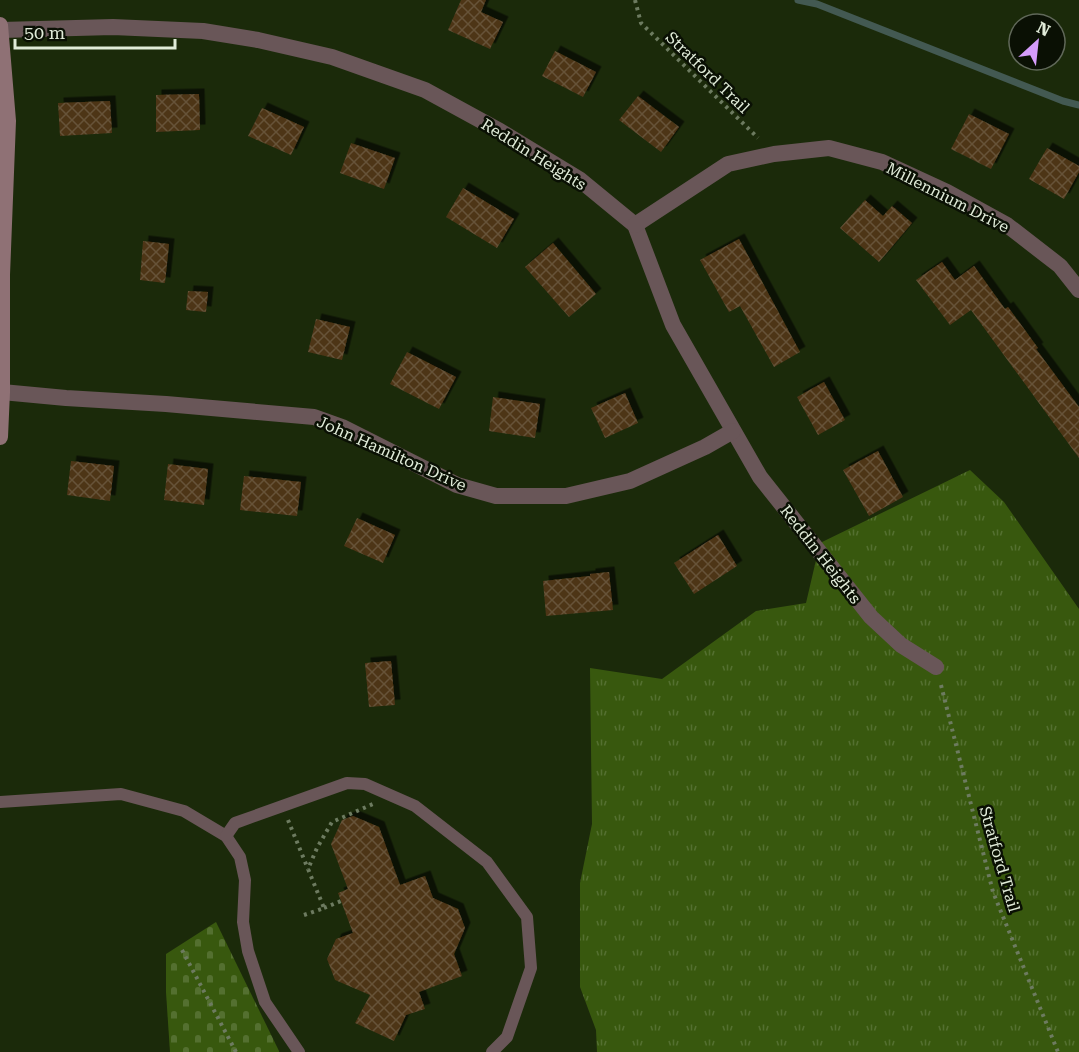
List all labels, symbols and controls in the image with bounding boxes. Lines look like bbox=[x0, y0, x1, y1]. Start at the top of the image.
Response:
scale bar bbox=[15, 12, 176, 50]
north arrow bbox=[1007, 12, 1067, 72]
text: N bbox=[1034, 18, 1053, 40]
text: 50 m bbox=[24, 22, 65, 43]
street label: Stratford Trail bbox=[662, 28, 754, 117]
street label: Reddin Heights bbox=[478, 115, 590, 194]
street label: Millennium Drive bbox=[883, 158, 1012, 237]
street label: John Hamilton Drive bbox=[314, 412, 470, 495]
street label: Reddin Heights bbox=[776, 501, 865, 608]
street label: Stratford Trail bbox=[975, 804, 1024, 914]

